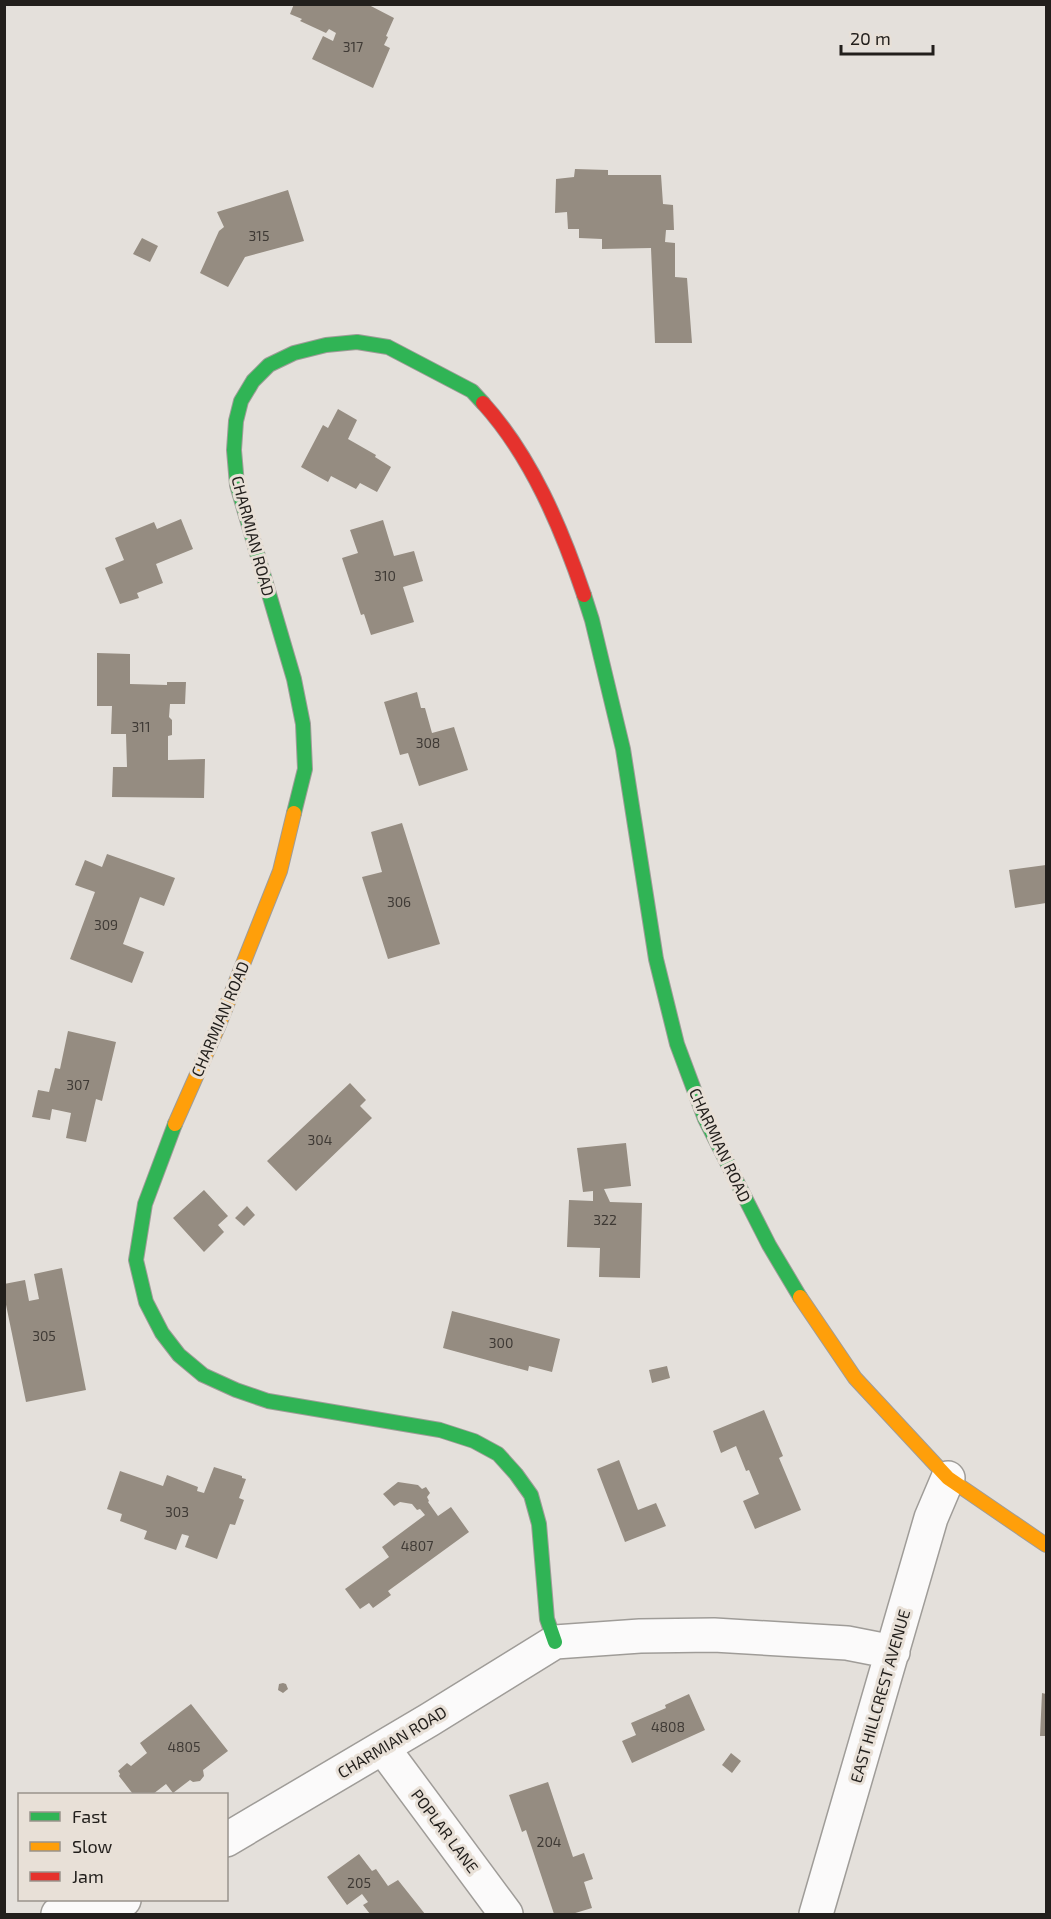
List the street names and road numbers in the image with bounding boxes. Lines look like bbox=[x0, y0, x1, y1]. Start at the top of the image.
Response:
street label: CHARMIAN ROAD bbox=[228, 474, 279, 598]
street label: CHARMIAN ROAD bbox=[187, 958, 252, 1079]
street label: CHARMIAN ROAD bbox=[686, 1085, 755, 1205]
street label: EAST HILLCREST AVENUE bbox=[846, 1607, 913, 1785]
street label: CHARMIAN ROAD bbox=[334, 1702, 450, 1782]
street label: POPLAR LANE bbox=[408, 1785, 483, 1876]

